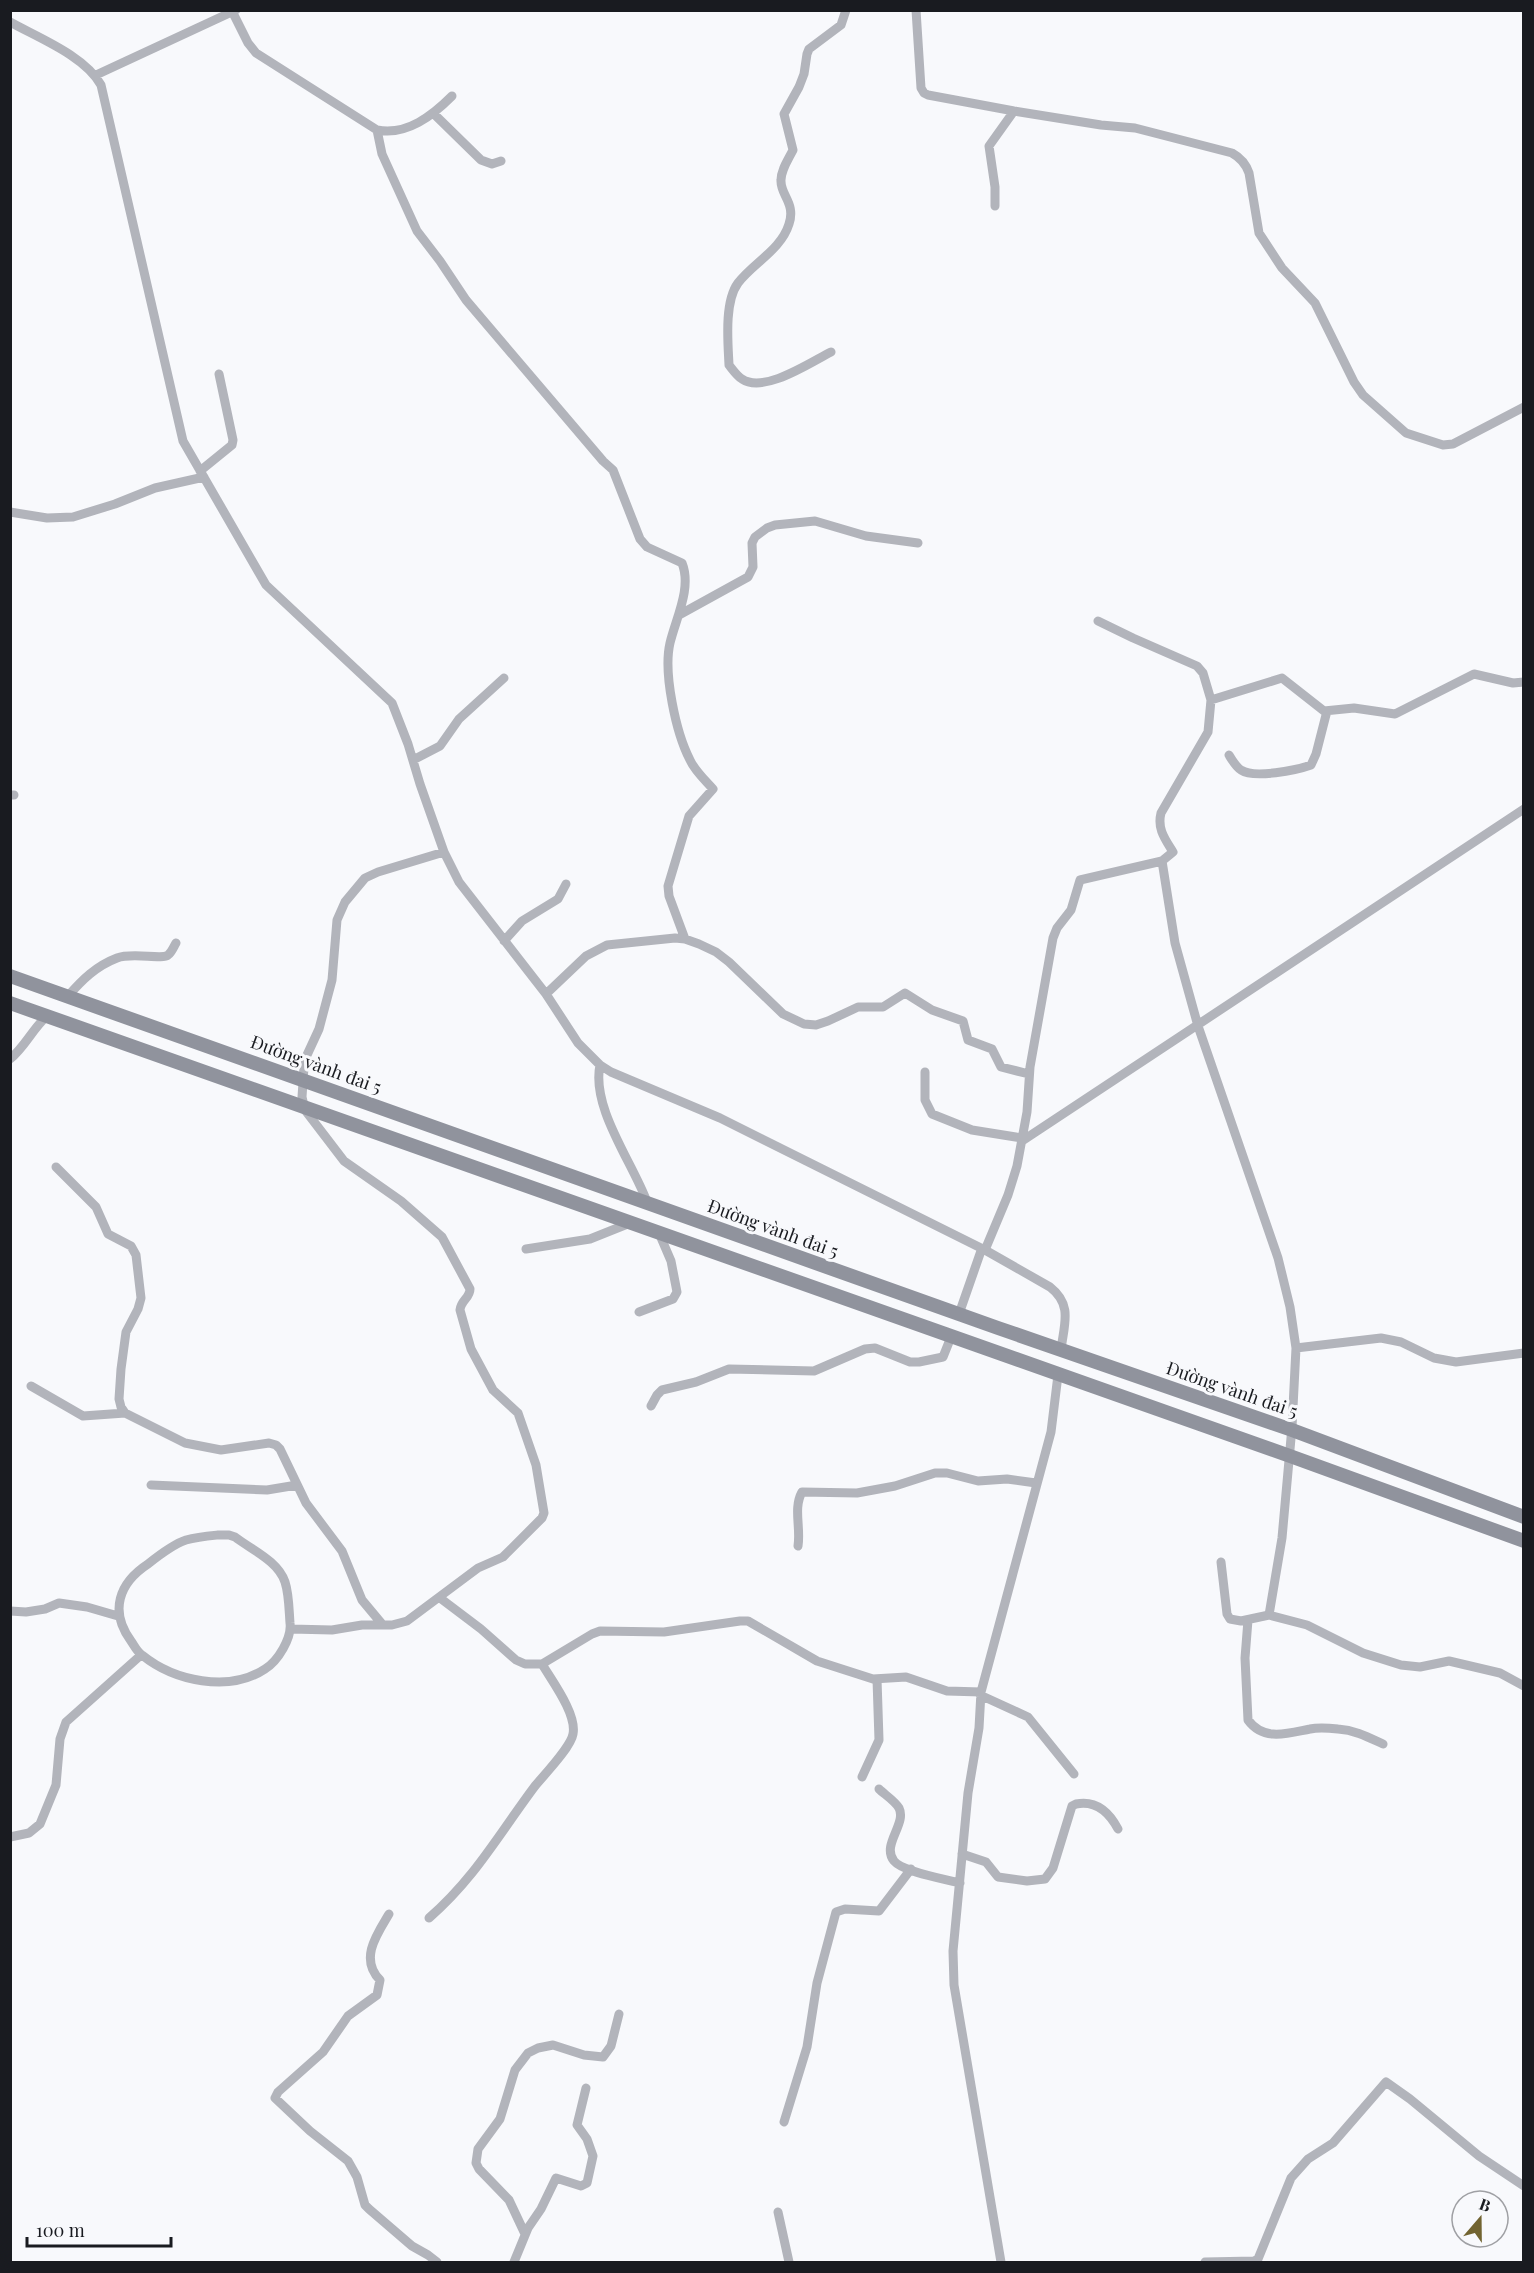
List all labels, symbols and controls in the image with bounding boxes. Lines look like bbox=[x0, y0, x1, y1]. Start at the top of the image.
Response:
street label: Đường vành đai 5 bbox=[248, 1029, 385, 1099]
street label: Đường vành đai 5 bbox=[705, 1193, 842, 1263]
street label: Đường vành đai 5 bbox=[1163, 1355, 1301, 1423]
north arrow bbox=[1450, 2189, 1510, 2249]
text: B bbox=[1477, 2193, 1494, 2216]
scale bar bbox=[27, 2210, 171, 2248]
text: 100 m bbox=[36, 2218, 85, 2242]

